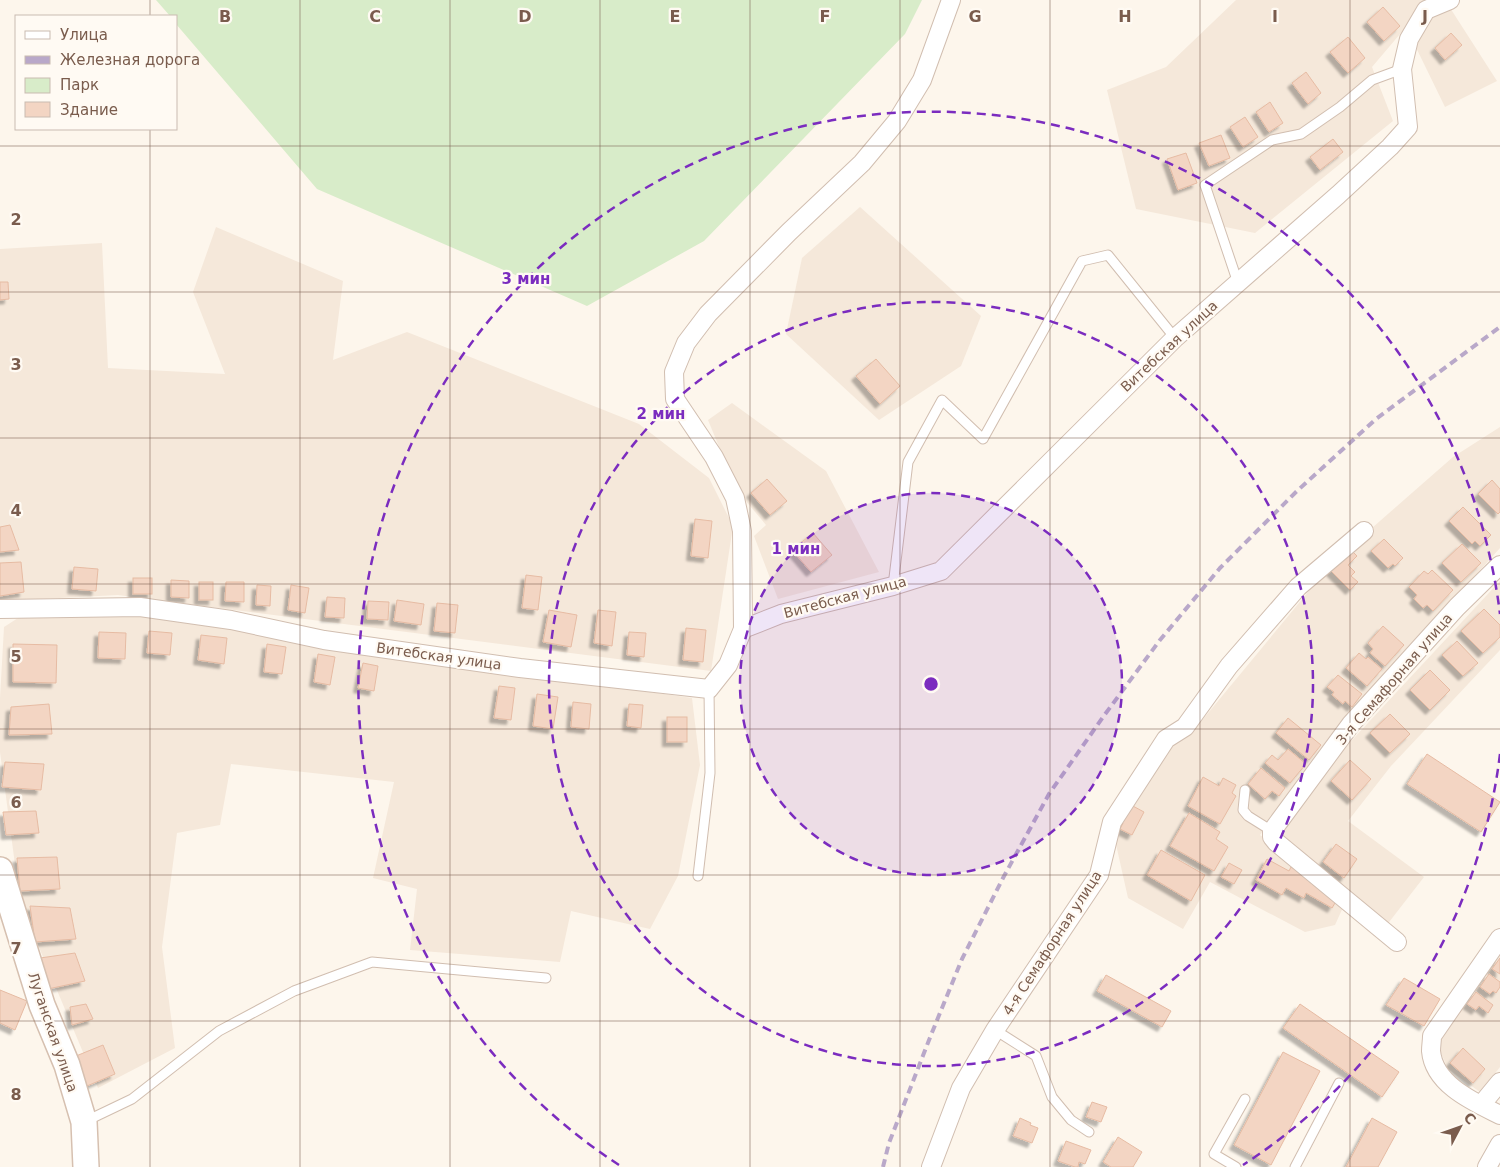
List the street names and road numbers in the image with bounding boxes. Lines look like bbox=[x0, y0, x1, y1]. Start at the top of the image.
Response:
street label: Витебская улица bbox=[1117, 297, 1221, 395]
street label: Витебская улица bbox=[782, 573, 908, 621]
street label: 3-я Семафорная улица bbox=[1333, 610, 1455, 748]
street label: Витебская улица bbox=[375, 639, 503, 673]
street label: 4-я Семафорная улица bbox=[999, 868, 1105, 1018]
street label: Луганская улица bbox=[25, 970, 81, 1094]

